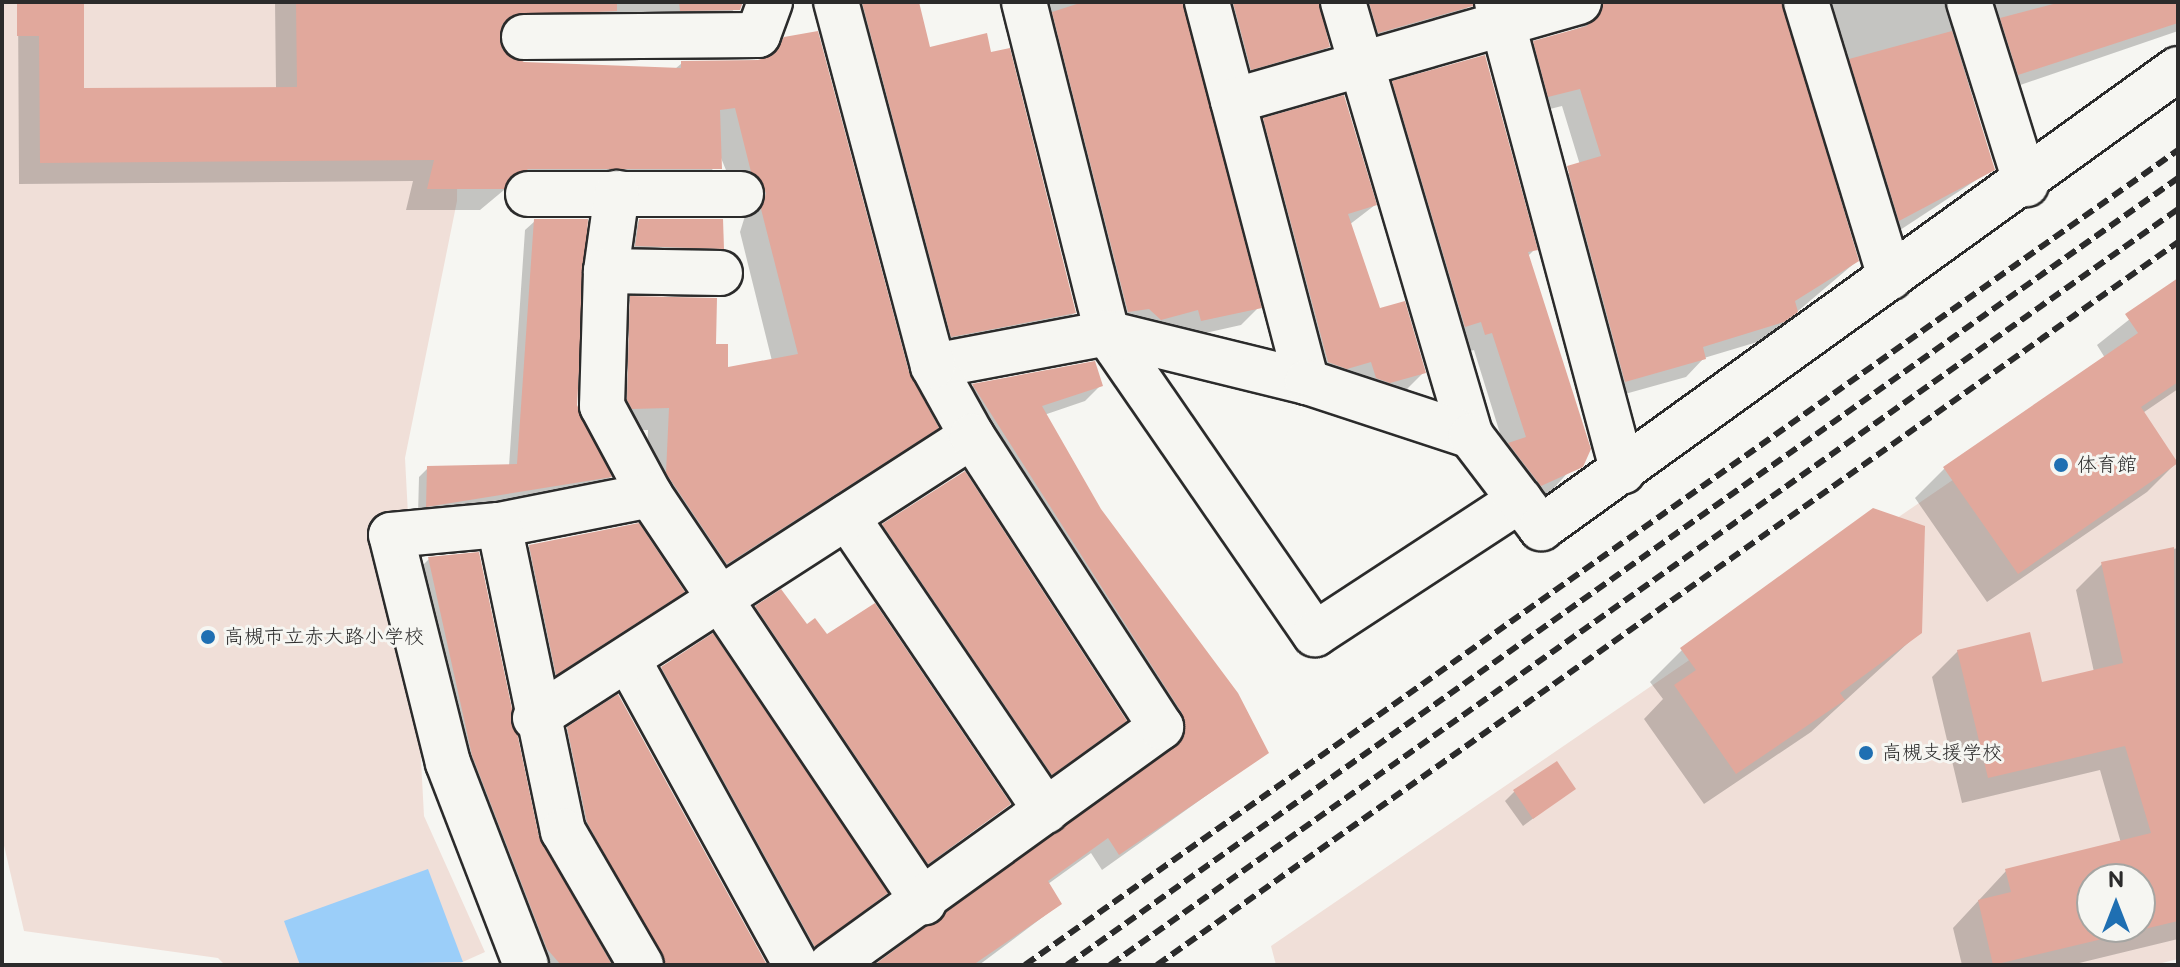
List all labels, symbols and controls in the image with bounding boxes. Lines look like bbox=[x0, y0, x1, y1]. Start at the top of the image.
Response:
place label: 体育館 bbox=[2077, 453, 2137, 477]
marker: 体育館 bbox=[2052, 456, 2070, 474]
place label: 高槻市立赤大路小学校 bbox=[224, 625, 424, 649]
marker: 高槻市立赤大路小学校 bbox=[199, 628, 217, 646]
place label: 高槻支援学校 bbox=[1882, 741, 2002, 765]
marker: 高槻支援学校 bbox=[1857, 744, 1875, 762]
north arrow bbox=[2076, 863, 2156, 943]
text: N bbox=[2108, 867, 2124, 894]

